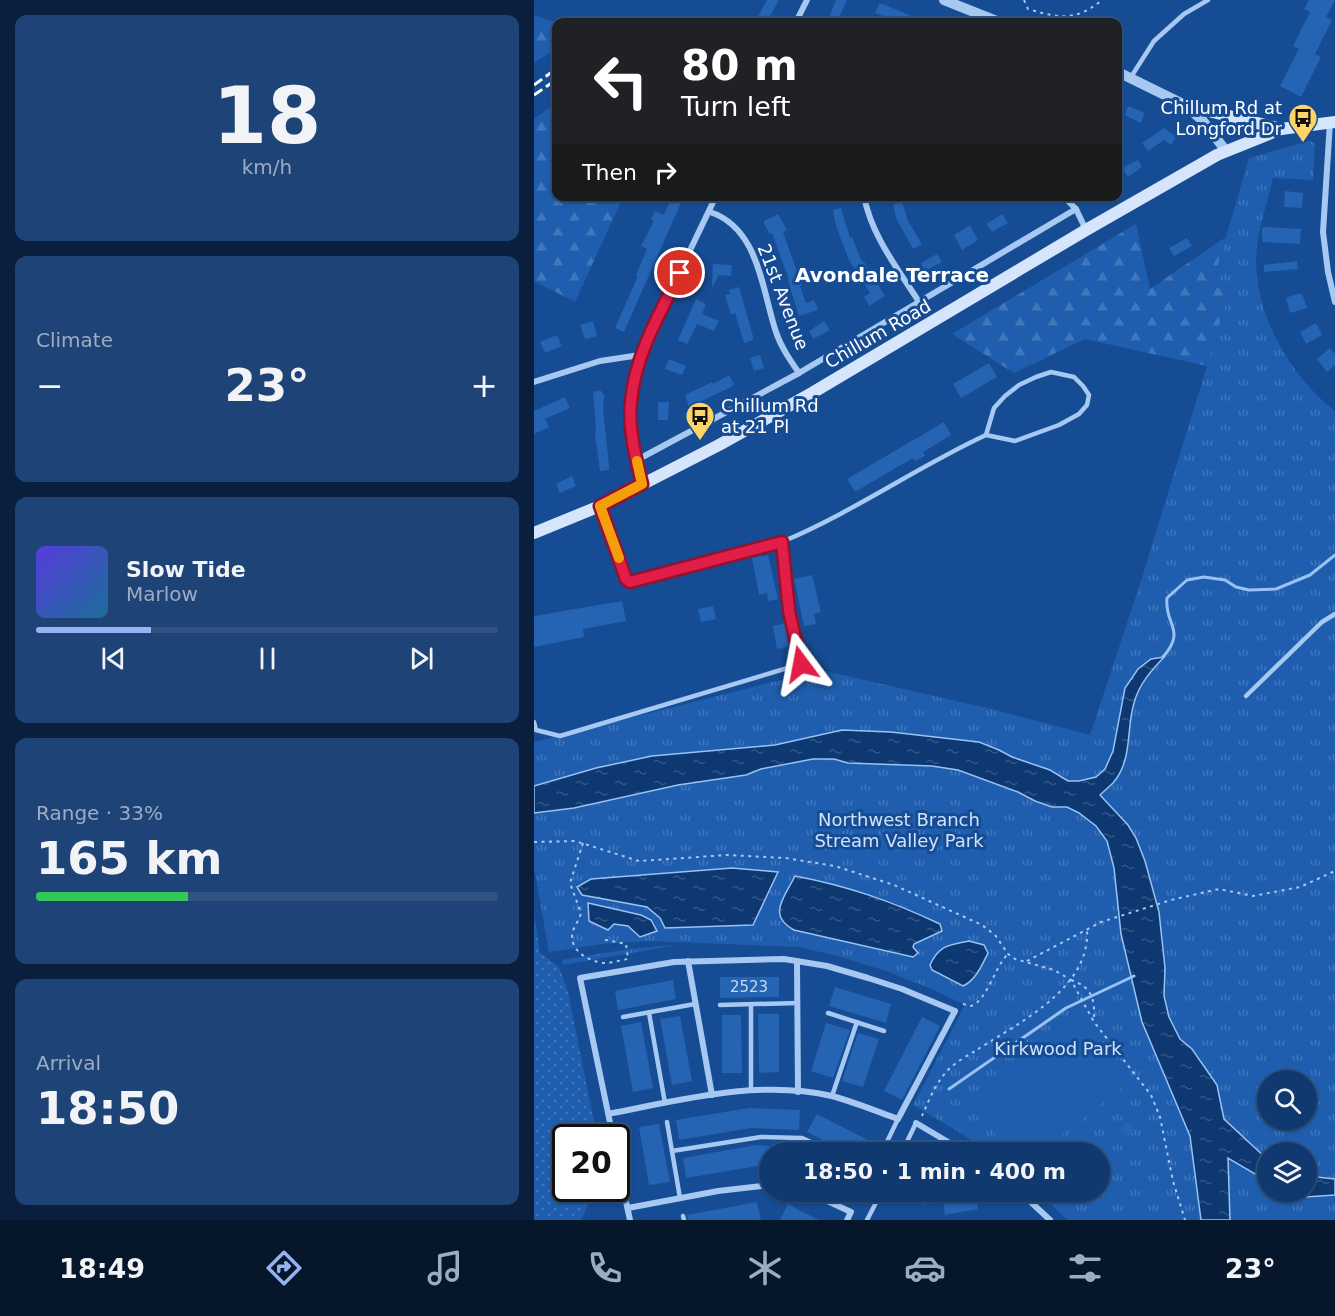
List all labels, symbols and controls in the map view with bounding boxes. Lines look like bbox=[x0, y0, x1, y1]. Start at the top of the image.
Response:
text: 80 m bbox=[681, 41, 798, 90]
icon: left bbox=[582, 42, 660, 120]
text: 18 bbox=[213, 71, 321, 161]
text: Turn left bbox=[681, 91, 791, 122]
place label: Chillum Rd at Longford Dr bbox=[1161, 97, 1283, 139]
bus stop icon: Chillum Rd at Longford Dr bbox=[1287, 102, 1319, 144]
text: km/h bbox=[242, 155, 292, 179]
icon: right bbox=[649, 156, 682, 189]
text: Then bbox=[582, 160, 637, 185]
street label: 21st Avenue bbox=[754, 241, 813, 353]
pin bbox=[654, 247, 705, 298]
icon: arrive bbox=[663, 256, 696, 289]
district label: Avondale Terrace bbox=[795, 263, 989, 287]
street label: Chillum Road bbox=[821, 295, 934, 372]
text: Climate bbox=[36, 328, 113, 352]
text: 23° bbox=[224, 359, 310, 412]
text: − bbox=[36, 366, 64, 405]
text: + bbox=[470, 366, 498, 405]
place label: Chillum Rd at 21 Pl bbox=[721, 395, 819, 437]
bus stop icon: Chillum Rd at 21 Pl bbox=[684, 400, 716, 442]
text: Slow Tide bbox=[126, 557, 246, 582]
text: Marlow bbox=[126, 582, 198, 606]
position arrow bbox=[769, 632, 833, 696]
icon: previous bbox=[97, 642, 130, 675]
icon: pause bbox=[251, 642, 284, 675]
icon: next bbox=[405, 642, 438, 675]
text: Range · 33% bbox=[36, 801, 163, 825]
park label: Northwest Branch Stream Valley Park bbox=[814, 809, 984, 851]
text: 165 km bbox=[36, 832, 222, 885]
house number: 2523 bbox=[730, 978, 768, 996]
park label: Kirkwood Park bbox=[994, 1038, 1122, 1059]
text: Arrival bbox=[36, 1051, 101, 1075]
map controls bbox=[1257, 1070, 1317, 1202]
button: search bbox=[1257, 1070, 1317, 1130]
text: 18:50 bbox=[36, 1082, 179, 1135]
speed limit sign: 20 bbox=[552, 1124, 630, 1202]
button: layers bbox=[1257, 1142, 1317, 1202]
text: 18:50 · 1 min · 400 m bbox=[803, 1159, 1066, 1184]
icon: directions bbox=[263, 1247, 305, 1289]
icon: music bbox=[424, 1247, 466, 1289]
icon: phone bbox=[584, 1247, 626, 1289]
icon: climate bbox=[744, 1247, 786, 1289]
icon: car bbox=[904, 1247, 946, 1289]
icon: filters bbox=[1064, 1247, 1106, 1289]
text: 18:49 bbox=[59, 1253, 145, 1284]
text: 23° bbox=[1225, 1253, 1276, 1284]

